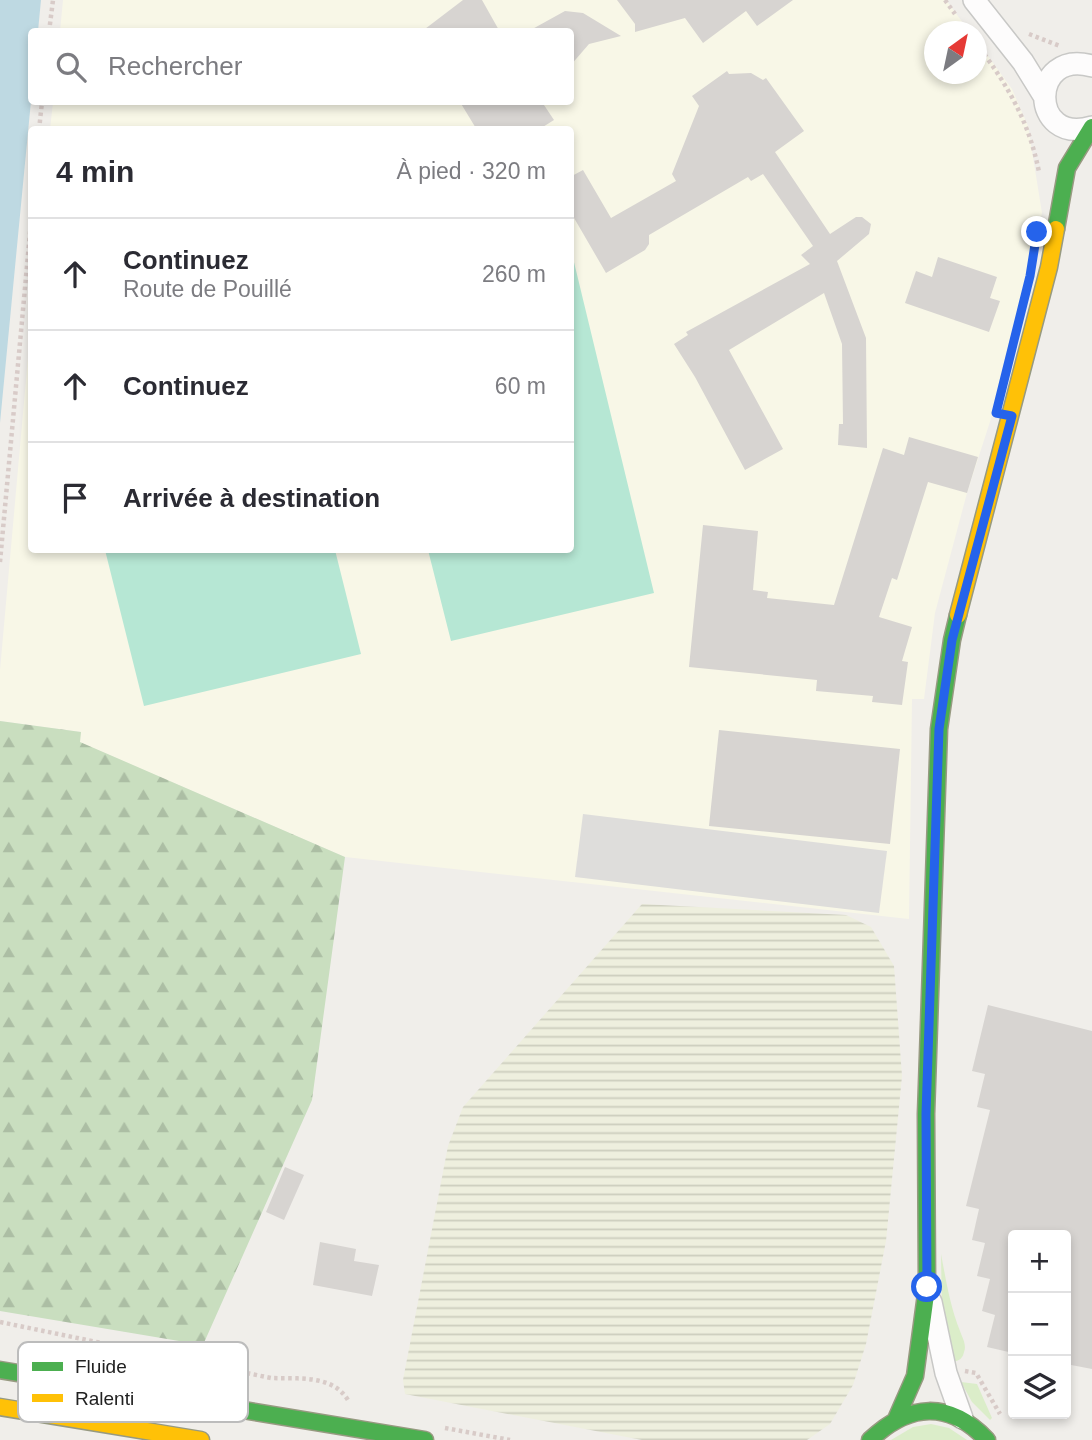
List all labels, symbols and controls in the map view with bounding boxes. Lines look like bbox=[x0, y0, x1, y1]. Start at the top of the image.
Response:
north arrow bbox=[924, 21, 987, 84]
search box bbox=[28, 28, 574, 105]
icon: search bbox=[52, 48, 90, 86]
text: Rechercher bbox=[108, 51, 242, 81]
text: 4 min bbox=[56, 155, 134, 188]
text: À pied · 320 m bbox=[396, 158, 546, 184]
route end bbox=[1021, 216, 1052, 247]
text: Continuez bbox=[123, 245, 249, 275]
icon: ahead bbox=[56, 255, 94, 293]
text: 260 m bbox=[482, 261, 546, 287]
text: Route de Pouillé bbox=[123, 276, 292, 302]
icon: ahead bbox=[56, 367, 94, 405]
text: Continuez bbox=[123, 371, 249, 401]
text: 60 m bbox=[495, 373, 546, 399]
icon: arrive bbox=[56, 479, 94, 517]
text: Arrivée à destination bbox=[123, 483, 380, 513]
map controls bbox=[1008, 1230, 1071, 1419]
button: + bbox=[1008, 1230, 1071, 1293]
route start bbox=[911, 1271, 942, 1302]
button: − bbox=[1008, 1293, 1071, 1356]
legend bbox=[18, 1342, 248, 1422]
text: Fluide bbox=[75, 1356, 127, 1377]
button: layers bbox=[1008, 1356, 1071, 1419]
text: Ralenti bbox=[75, 1388, 134, 1409]

